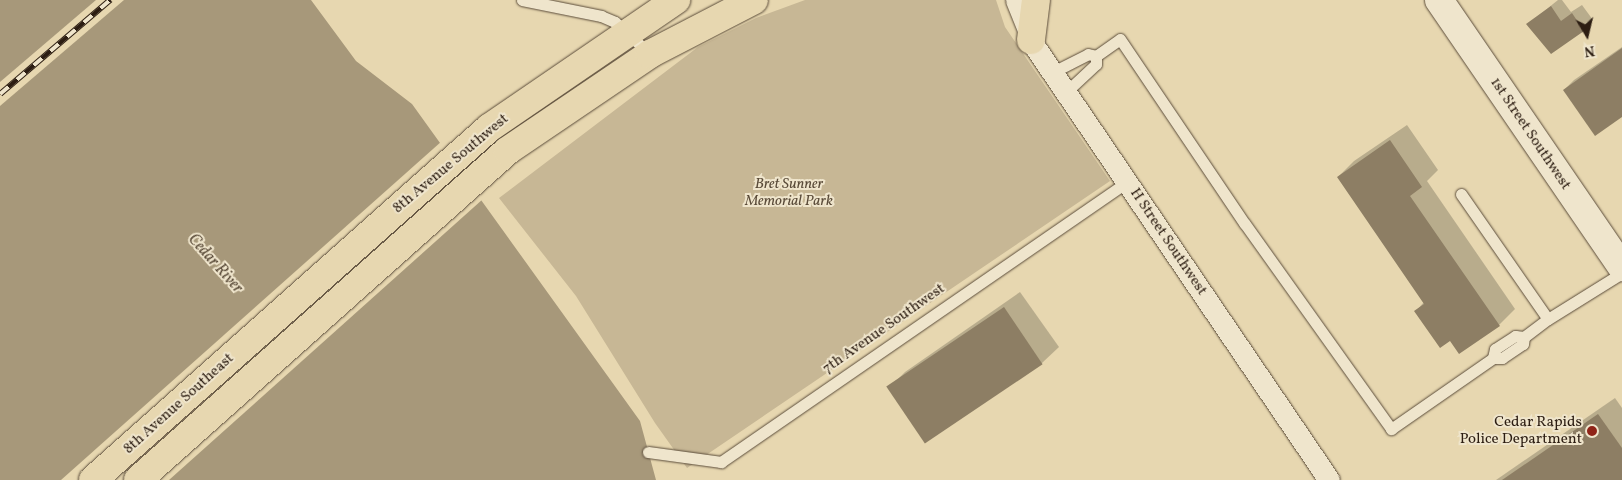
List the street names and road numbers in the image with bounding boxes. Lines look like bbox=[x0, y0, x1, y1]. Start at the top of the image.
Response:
street label: 1st Street Southwest bbox=[1486, 74, 1574, 194]
street label: 8th Avenue Southwest bbox=[389, 110, 513, 218]
street label: H Street Southwest bbox=[1126, 185, 1210, 299]
street label: 7th Avenue Southwest bbox=[819, 280, 949, 378]
street label: 8th Avenue Southeast bbox=[120, 350, 238, 458]

